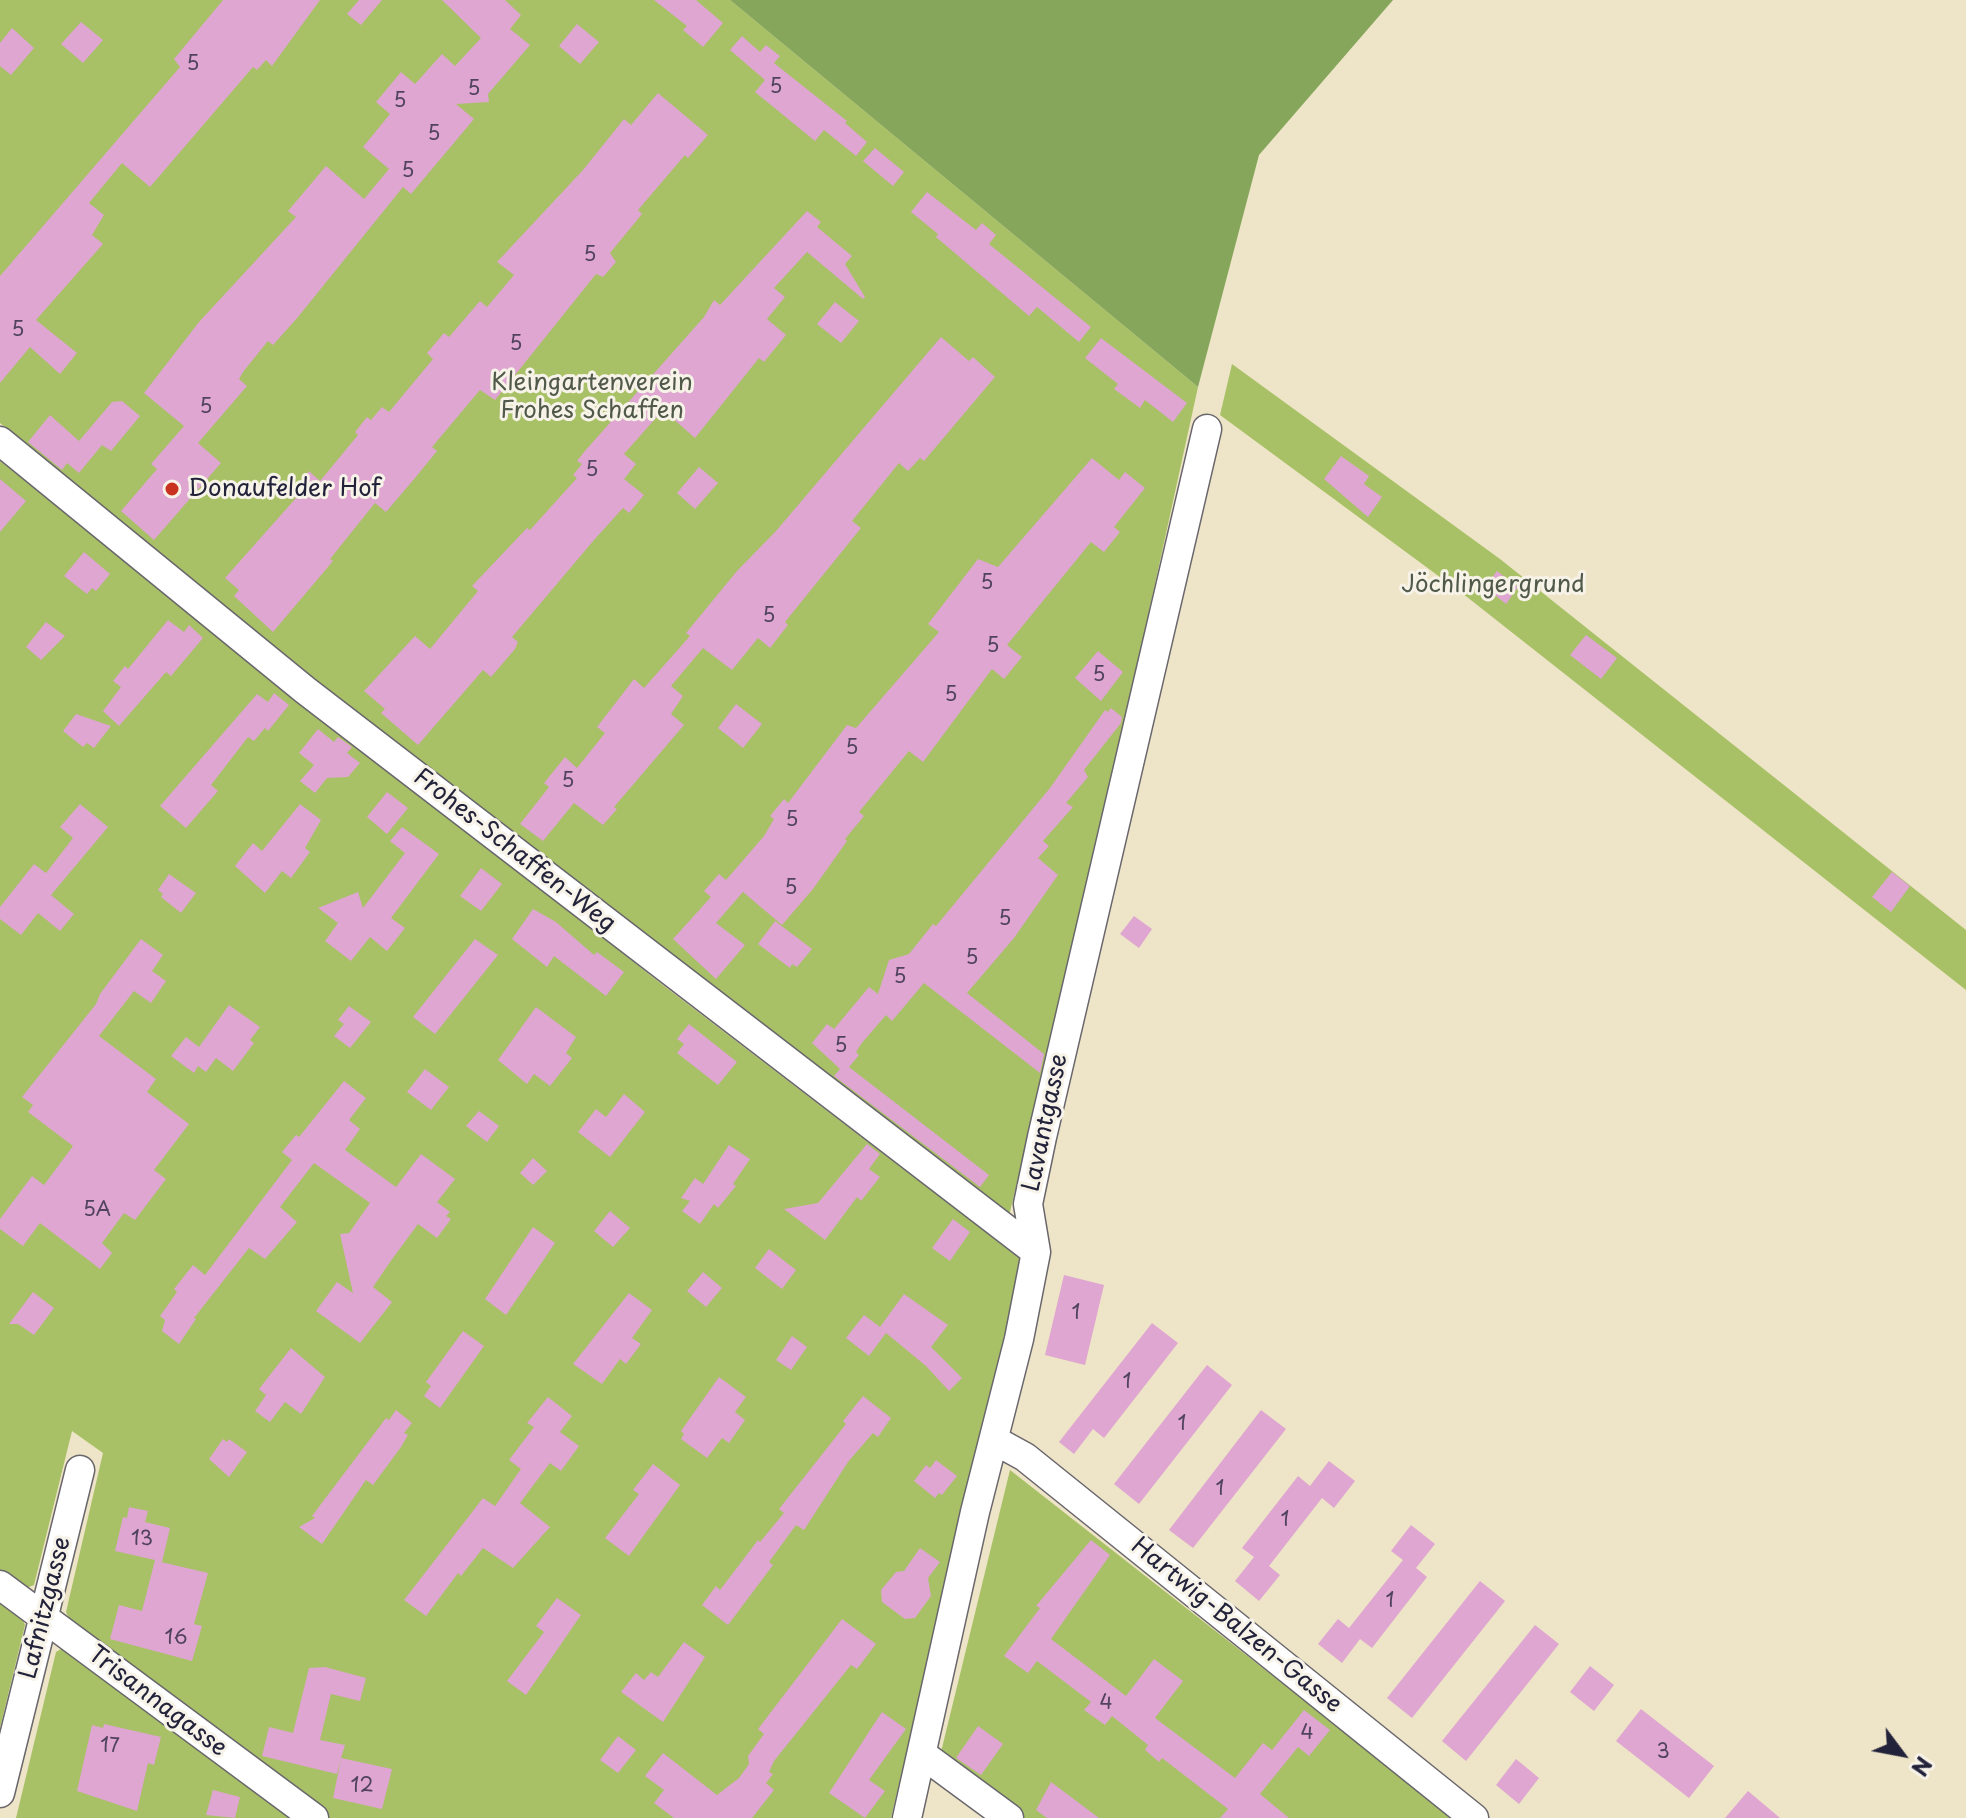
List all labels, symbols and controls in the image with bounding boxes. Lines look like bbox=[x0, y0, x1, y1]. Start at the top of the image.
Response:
house number: 5 bbox=[187, 52, 199, 76]
house number: 5 bbox=[770, 75, 782, 99]
house number: 5 bbox=[468, 77, 480, 101]
house number: 5 bbox=[394, 89, 406, 113]
house number: 5 bbox=[428, 122, 440, 146]
house number: 5 bbox=[402, 159, 414, 183]
house number: 5 bbox=[584, 243, 596, 267]
house number: 5 bbox=[12, 318, 24, 342]
house number: 5 bbox=[510, 332, 522, 356]
park label: Kleingartenverein Frohes Schaffen bbox=[491, 369, 693, 425]
house number: 5 bbox=[200, 395, 212, 419]
house number: 5 bbox=[586, 458, 598, 482]
place label: Donaufelder Hof bbox=[188, 475, 381, 503]
marker: Donaufelder Hof bbox=[163, 480, 181, 498]
house number: 5 bbox=[981, 571, 993, 595]
park label: Jöchlingergrund bbox=[1401, 571, 1585, 599]
house number: 5 bbox=[763, 604, 775, 628]
house number: 5 bbox=[987, 634, 999, 658]
house number: 5 bbox=[1093, 663, 1105, 687]
house number: 5 bbox=[945, 683, 957, 707]
house number: 5 bbox=[846, 736, 858, 760]
street label: Frohes-Schaffen-Weg bbox=[407, 763, 621, 939]
house number: 5 bbox=[562, 769, 574, 793]
house number: 5 bbox=[786, 808, 798, 832]
house number: 5 bbox=[785, 876, 797, 900]
house number: 5 bbox=[999, 907, 1011, 931]
house number: 5 bbox=[966, 946, 978, 970]
house number: 5 bbox=[894, 965, 906, 989]
house number: 5 bbox=[835, 1034, 847, 1058]
street label: Lavantgasse bbox=[1017, 1052, 1075, 1194]
house number: 5A bbox=[83, 1198, 111, 1222]
house number: 1 bbox=[1072, 1301, 1080, 1325]
house number: 1 bbox=[1123, 1370, 1131, 1394]
house number: 1 bbox=[1178, 1412, 1186, 1436]
house number: 1 bbox=[1216, 1477, 1224, 1501]
house number: 1 bbox=[1281, 1508, 1289, 1532]
house number: 13 bbox=[131, 1527, 153, 1551]
street label: Hartwig-Balzen-Gasse bbox=[1125, 1532, 1347, 1720]
street label: Lafnitzgasse bbox=[14, 1534, 78, 1682]
house number: 1 bbox=[1386, 1589, 1394, 1613]
house number: 16 bbox=[165, 1626, 187, 1650]
street label: Trisannagasse bbox=[82, 1641, 232, 1763]
house number: 4 bbox=[1099, 1691, 1113, 1715]
north arrow bbox=[1862, 1714, 1942, 1794]
house number: 4 bbox=[1300, 1721, 1314, 1745]
house number: 17 bbox=[100, 1734, 120, 1758]
house number: 3 bbox=[1656, 1740, 1670, 1764]
text: N bbox=[1904, 1751, 1941, 1783]
house number: 12 bbox=[350, 1774, 374, 1798]

